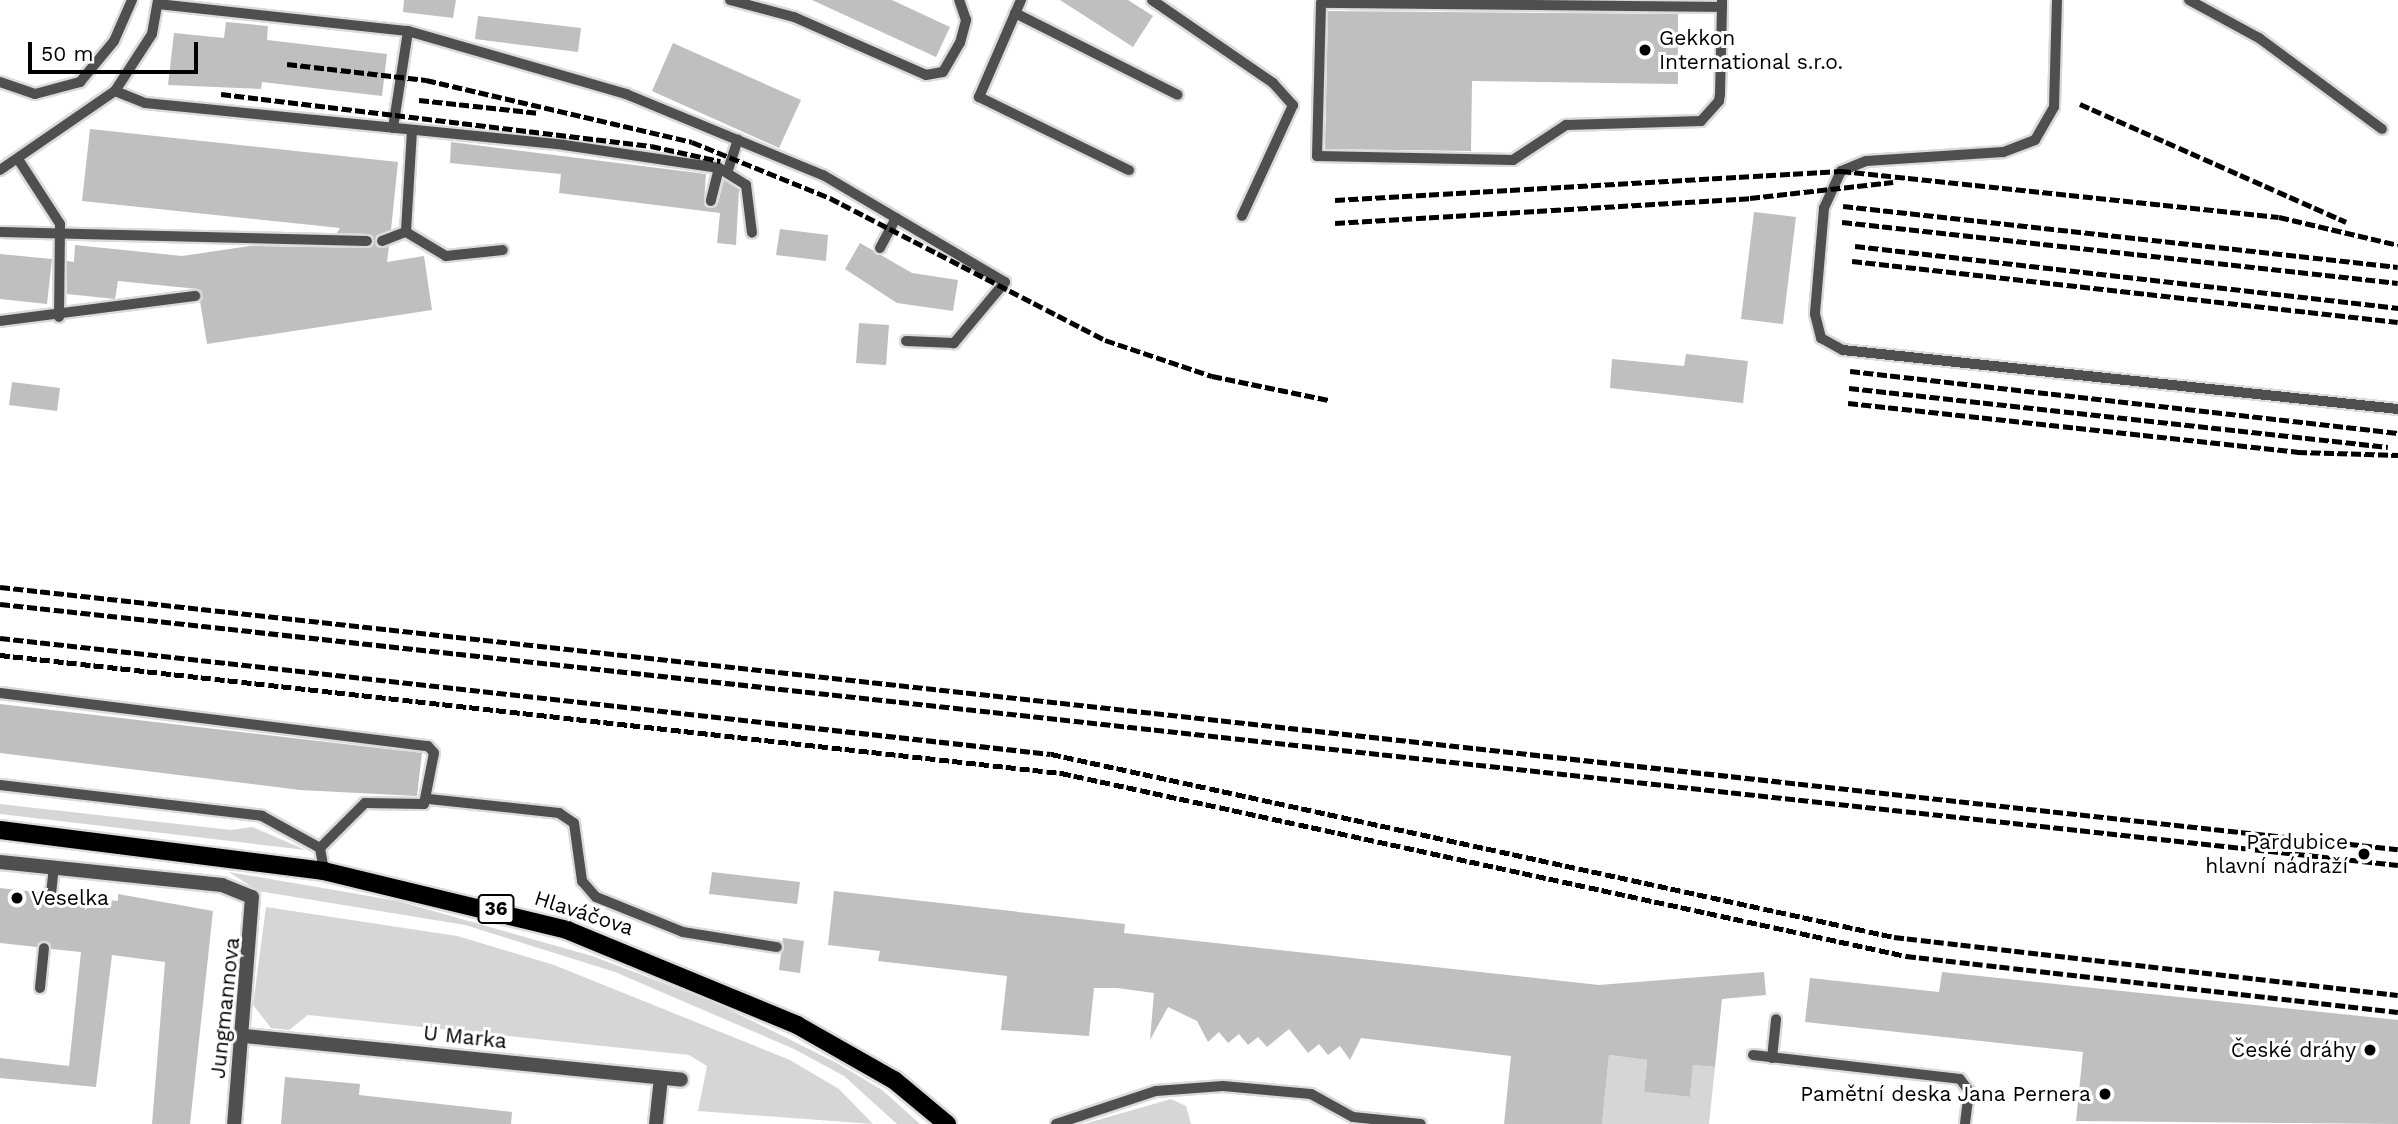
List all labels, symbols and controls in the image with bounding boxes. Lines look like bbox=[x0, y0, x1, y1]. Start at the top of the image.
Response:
place label: Gekkon International s.r.o. bbox=[1659, 25, 1844, 75]
scale bar bbox=[32, 28, 201, 72]
text: 50 m bbox=[41, 41, 93, 66]
marker: Gekkon International s.r.o. bbox=[1637, 42, 1653, 58]
place label: Pardubice hlavní nádraží bbox=[2205, 829, 2348, 879]
marker: Pardubice hlavní nádraží bbox=[2354, 844, 2374, 864]
place label: Veselka bbox=[31, 885, 109, 911]
street label: Hlaváčova bbox=[531, 885, 637, 941]
marker: Veselka bbox=[9, 890, 25, 906]
road number: 36 bbox=[477, 894, 515, 925]
street label: Jungmannova bbox=[205, 936, 245, 1080]
street label: U Marka bbox=[422, 1020, 508, 1054]
place label: České dráhy bbox=[2231, 1037, 2356, 1063]
marker: České dráhy bbox=[2362, 1042, 2378, 1058]
place label: Pamětní deska Jana Pernera bbox=[1799, 1081, 2091, 1107]
marker: Pamětní deska Jana Pernera bbox=[2097, 1086, 2113, 1102]

